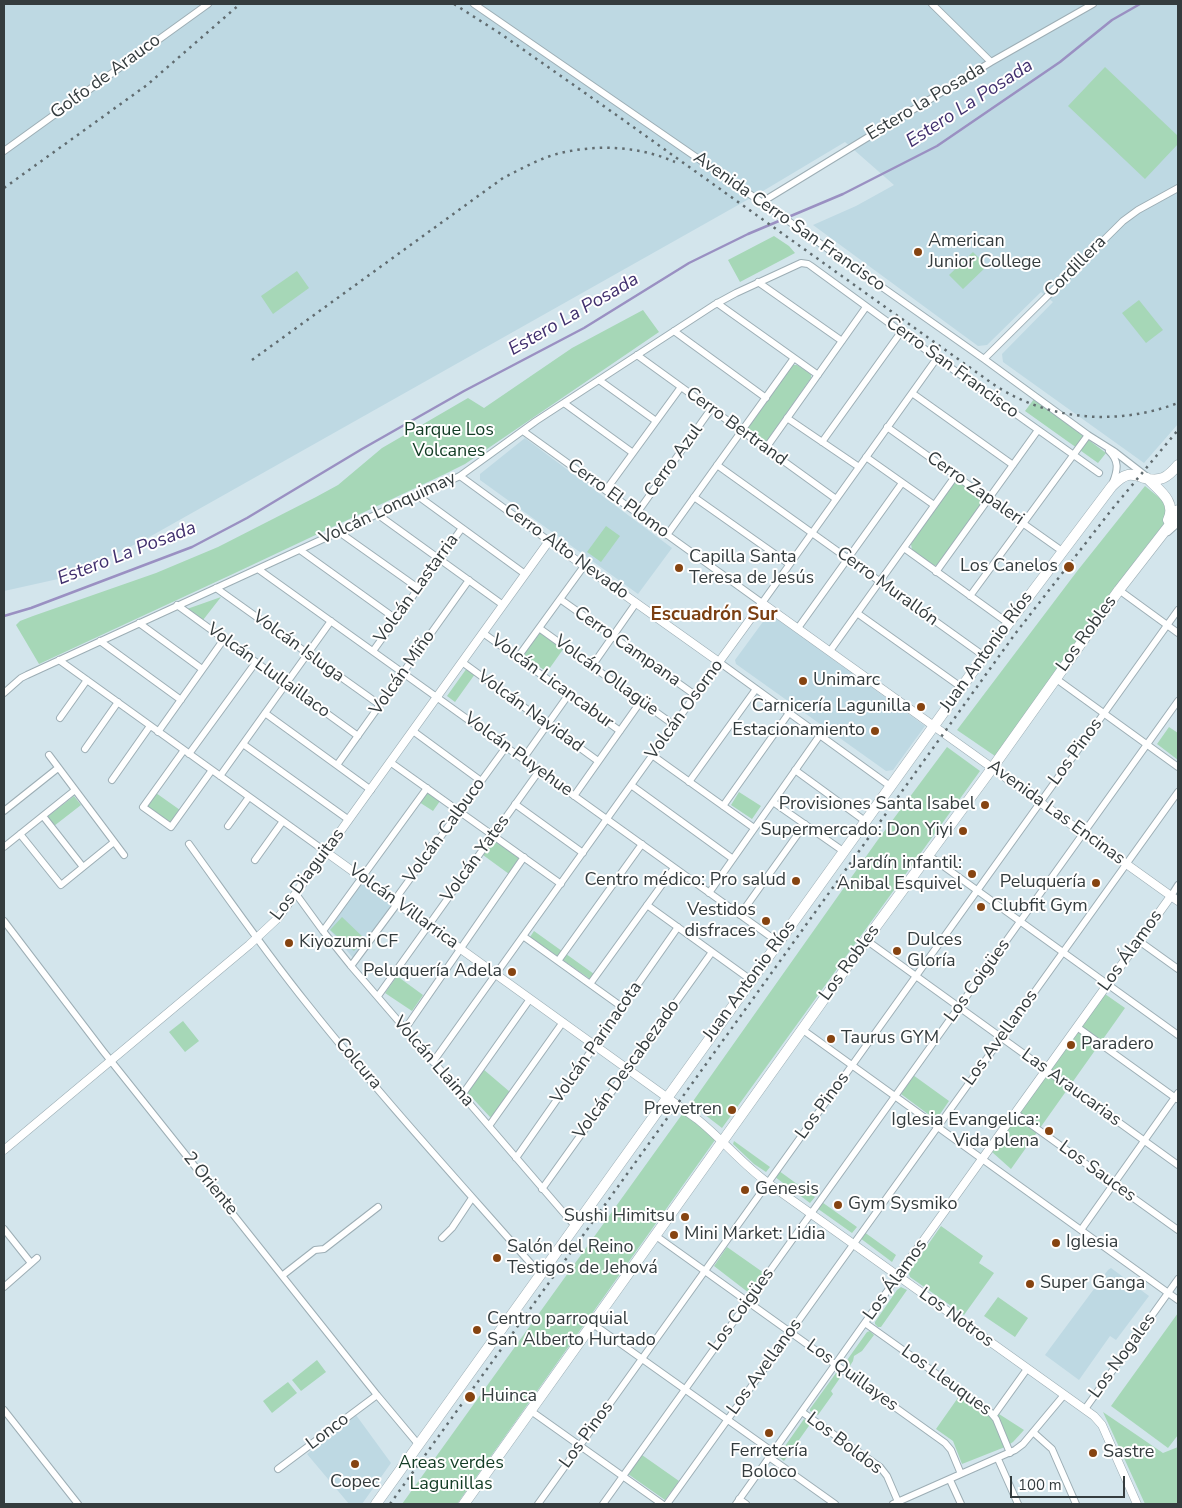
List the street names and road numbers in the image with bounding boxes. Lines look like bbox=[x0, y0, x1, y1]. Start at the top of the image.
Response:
street label: Golfo de Arauco bbox=[47, 30, 165, 124]
street label: Estero la Posada bbox=[863, 58, 989, 146]
street label: Avenida Cerro San Francisco bbox=[689, 147, 889, 297]
street label: Cordillera bbox=[1041, 232, 1111, 302]
street label: Cerro San Francisco bbox=[881, 313, 1023, 423]
street label: Cerro Bertrand bbox=[681, 383, 791, 471]
street label: Cerro Azul bbox=[640, 420, 708, 502]
street label: Cerro Zapaleri bbox=[922, 447, 1028, 531]
street label: Cerro El Plomo bbox=[563, 455, 673, 543]
street label: Volcán Lonquimay bbox=[316, 468, 460, 550]
street label: Cerro Alto Nevado bbox=[499, 499, 633, 605]
street label: Volcán Lastarria bbox=[370, 530, 464, 648]
street label: Cerro Murallón bbox=[832, 543, 942, 631]
street label: Juan Antonio Ríos bbox=[936, 587, 1038, 717]
street label: Los Robles bbox=[1052, 592, 1122, 676]
street label: Cerro Campana bbox=[570, 602, 684, 692]
street label: Volcán Isluga bbox=[248, 607, 348, 687]
street label: Volcán Llullaillaco bbox=[202, 619, 334, 723]
street label: Volcán Miño bbox=[366, 626, 440, 720]
street label: Volcán Licancabur bbox=[487, 630, 617, 734]
street label: Volcán Ollagüe bbox=[550, 631, 662, 721]
street label: Volcán Osorno bbox=[641, 656, 729, 764]
street label: Volcán Navidad bbox=[473, 666, 587, 758]
street label: Volcán Puyehue bbox=[459, 708, 577, 802]
street label: Los Pinos bbox=[1045, 714, 1107, 790]
street label: Avenida Las Encinas bbox=[983, 756, 1129, 870]
street label: Volcán Calbuco bbox=[400, 774, 490, 888]
street label: Volcán Yates bbox=[437, 811, 515, 907]
street label: Los Diaguitas bbox=[266, 825, 350, 925]
street label: Volcán Villarrica bbox=[344, 860, 462, 954]
street label: Los Álamos bbox=[1094, 906, 1168, 996]
street label: Juan Antonio Ríos bbox=[699, 916, 801, 1046]
street label: Los Robles bbox=[815, 921, 885, 1005]
street label: Los Coigües bbox=[941, 935, 1015, 1027]
street label: Volcán Parinacota bbox=[547, 978, 647, 1108]
street label: Los Avellanos bbox=[959, 986, 1043, 1090]
street label: Volcán Descabezado bbox=[569, 996, 685, 1144]
street label: Volcán Llaima bbox=[388, 1012, 478, 1112]
street label: Colcura bbox=[330, 1034, 386, 1094]
street label: Las Araucarias bbox=[1017, 1044, 1125, 1132]
street label: Los Pinos bbox=[792, 1068, 854, 1144]
street label: Los Sauces bbox=[1054, 1137, 1140, 1207]
street label: 2 Oriente bbox=[178, 1148, 242, 1220]
street label: Los Álamos bbox=[859, 1235, 933, 1325]
street label: Los Coigües bbox=[705, 1264, 779, 1356]
street label: Los Notros bbox=[914, 1284, 998, 1352]
street label: Los Nogales bbox=[1085, 1309, 1161, 1403]
street label: Los Avellanos bbox=[723, 1315, 807, 1419]
street label: Los Quillayes bbox=[802, 1335, 902, 1417]
street label: Los Lleuques bbox=[897, 1341, 995, 1421]
street label: Los Pinos bbox=[556, 1397, 618, 1473]
street label: Los Boldos bbox=[802, 1408, 886, 1480]
street label: Lonco bbox=[302, 1409, 354, 1455]

